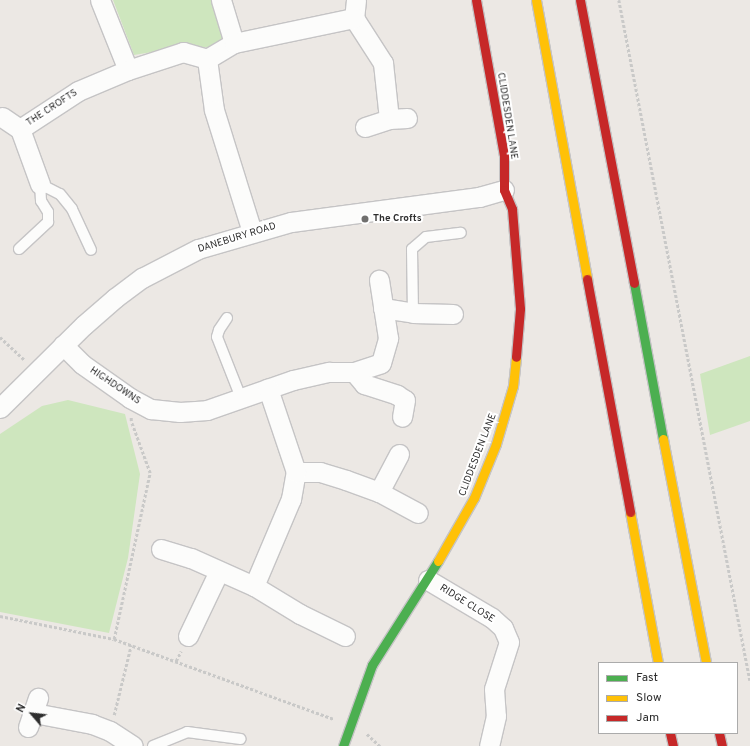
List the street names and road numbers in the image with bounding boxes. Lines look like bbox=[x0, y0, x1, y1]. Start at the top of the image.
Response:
street label: CLIDDESDEN LANE bbox=[494, 72, 520, 160]
street label: THE CROFTS bbox=[24, 87, 80, 129]
street label: DANEBURY ROAD bbox=[196, 220, 278, 256]
street label: HIGHDOWNS bbox=[87, 365, 143, 407]
street label: CLIDDESDEN LANE bbox=[457, 412, 499, 498]
street label: RIDGE CLOSE bbox=[437, 582, 497, 626]

